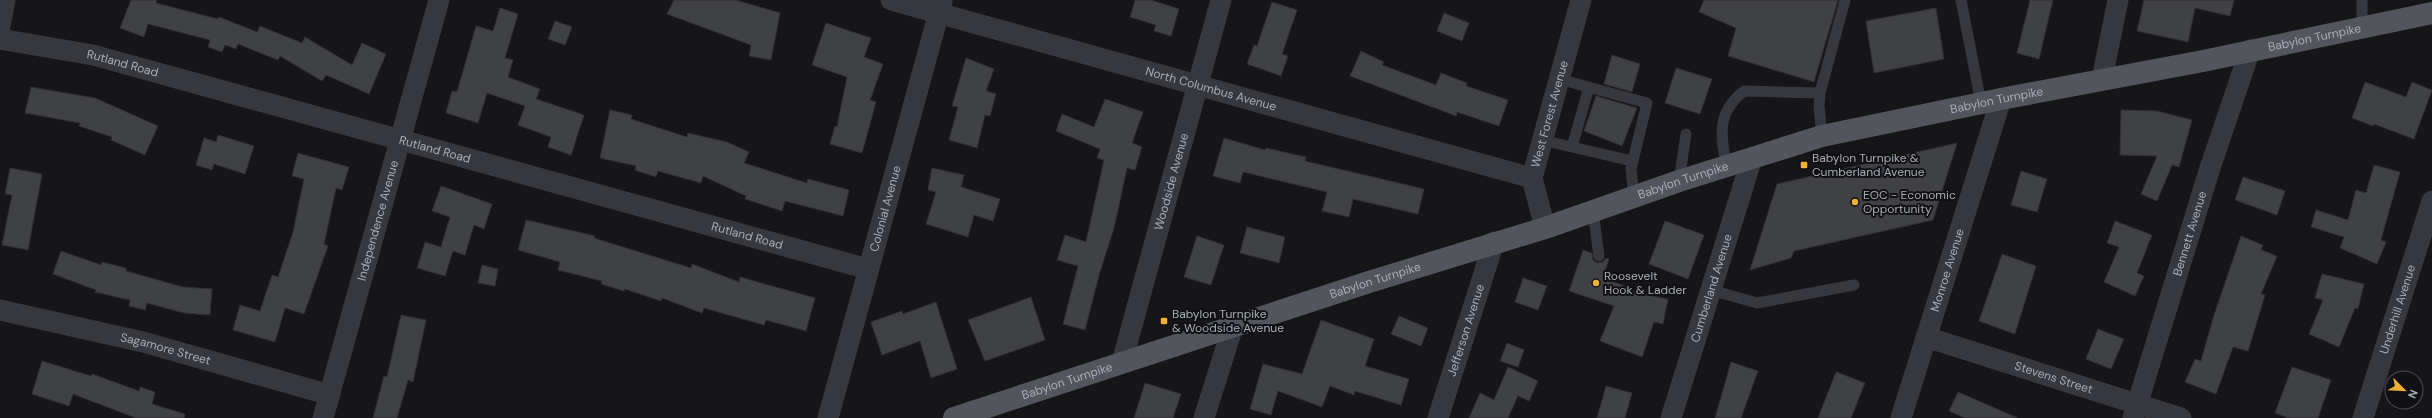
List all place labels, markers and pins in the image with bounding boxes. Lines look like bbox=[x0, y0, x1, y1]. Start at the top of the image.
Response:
place label: Babylon Turnpike & Cumberland Avenue bbox=[1812, 150, 1925, 180]
marker: Babylon Turnpike & Cumberland Avenue bbox=[1799, 160, 1809, 170]
place label: EOC - Economic Opportunity bbox=[1863, 187, 1956, 217]
marker: EOC - Economic Opportunity bbox=[1850, 197, 1860, 207]
place label: Roosevelt Hook & Ladder bbox=[1604, 268, 1687, 298]
marker: Roosevelt Hook & Ladder bbox=[1591, 278, 1601, 288]
place label: Babylon Turnpike & Woodside Avenue bbox=[1172, 306, 1284, 336]
marker: Babylon Turnpike & Woodside Avenue bbox=[1159, 316, 1169, 326]

